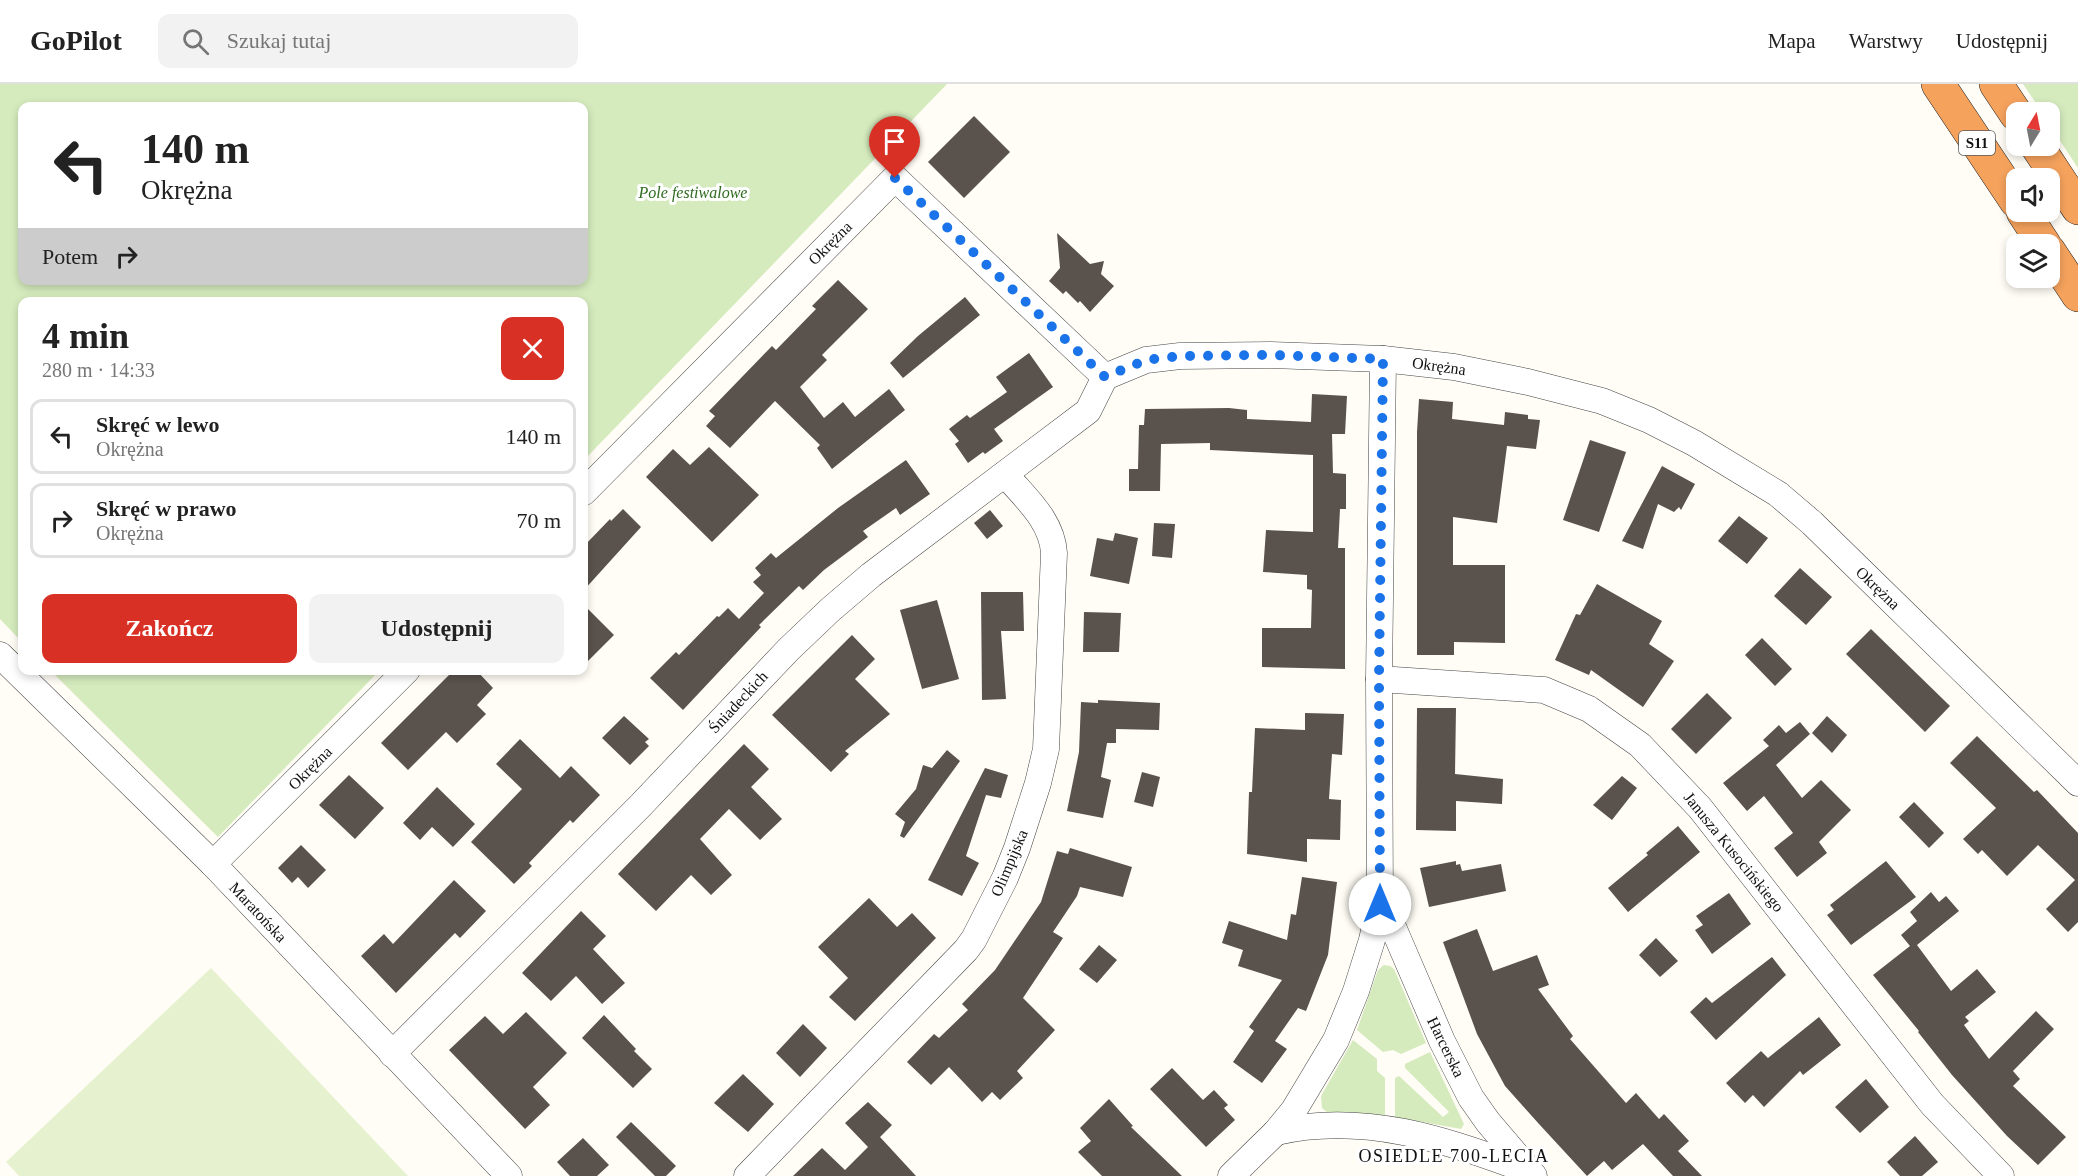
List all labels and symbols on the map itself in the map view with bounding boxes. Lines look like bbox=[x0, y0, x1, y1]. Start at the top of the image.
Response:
north arrow bbox=[2006, 102, 2060, 156]
pin bbox=[869, 116, 920, 178]
road number: S11 bbox=[1959, 131, 1995, 155]
park label: Pole festiwalowe bbox=[638, 184, 747, 202]
street label: Okrężna bbox=[805, 218, 856, 269]
street label: Okrężna bbox=[1411, 354, 1467, 379]
street label: Okrężna bbox=[1852, 563, 1903, 614]
street label: Śniadeckich bbox=[704, 667, 771, 736]
street label: Okrężna bbox=[285, 743, 336, 794]
street label: Janusza Kusocińskiego bbox=[1680, 789, 1787, 916]
street label: Olimpijska bbox=[987, 827, 1032, 899]
position arrow bbox=[1348, 872, 1412, 936]
street label: Maratońska bbox=[226, 879, 290, 945]
street label: Harcerska bbox=[1424, 1014, 1468, 1080]
district label: OSIEDLE 700-LECIA bbox=[1359, 1146, 1549, 1166]

